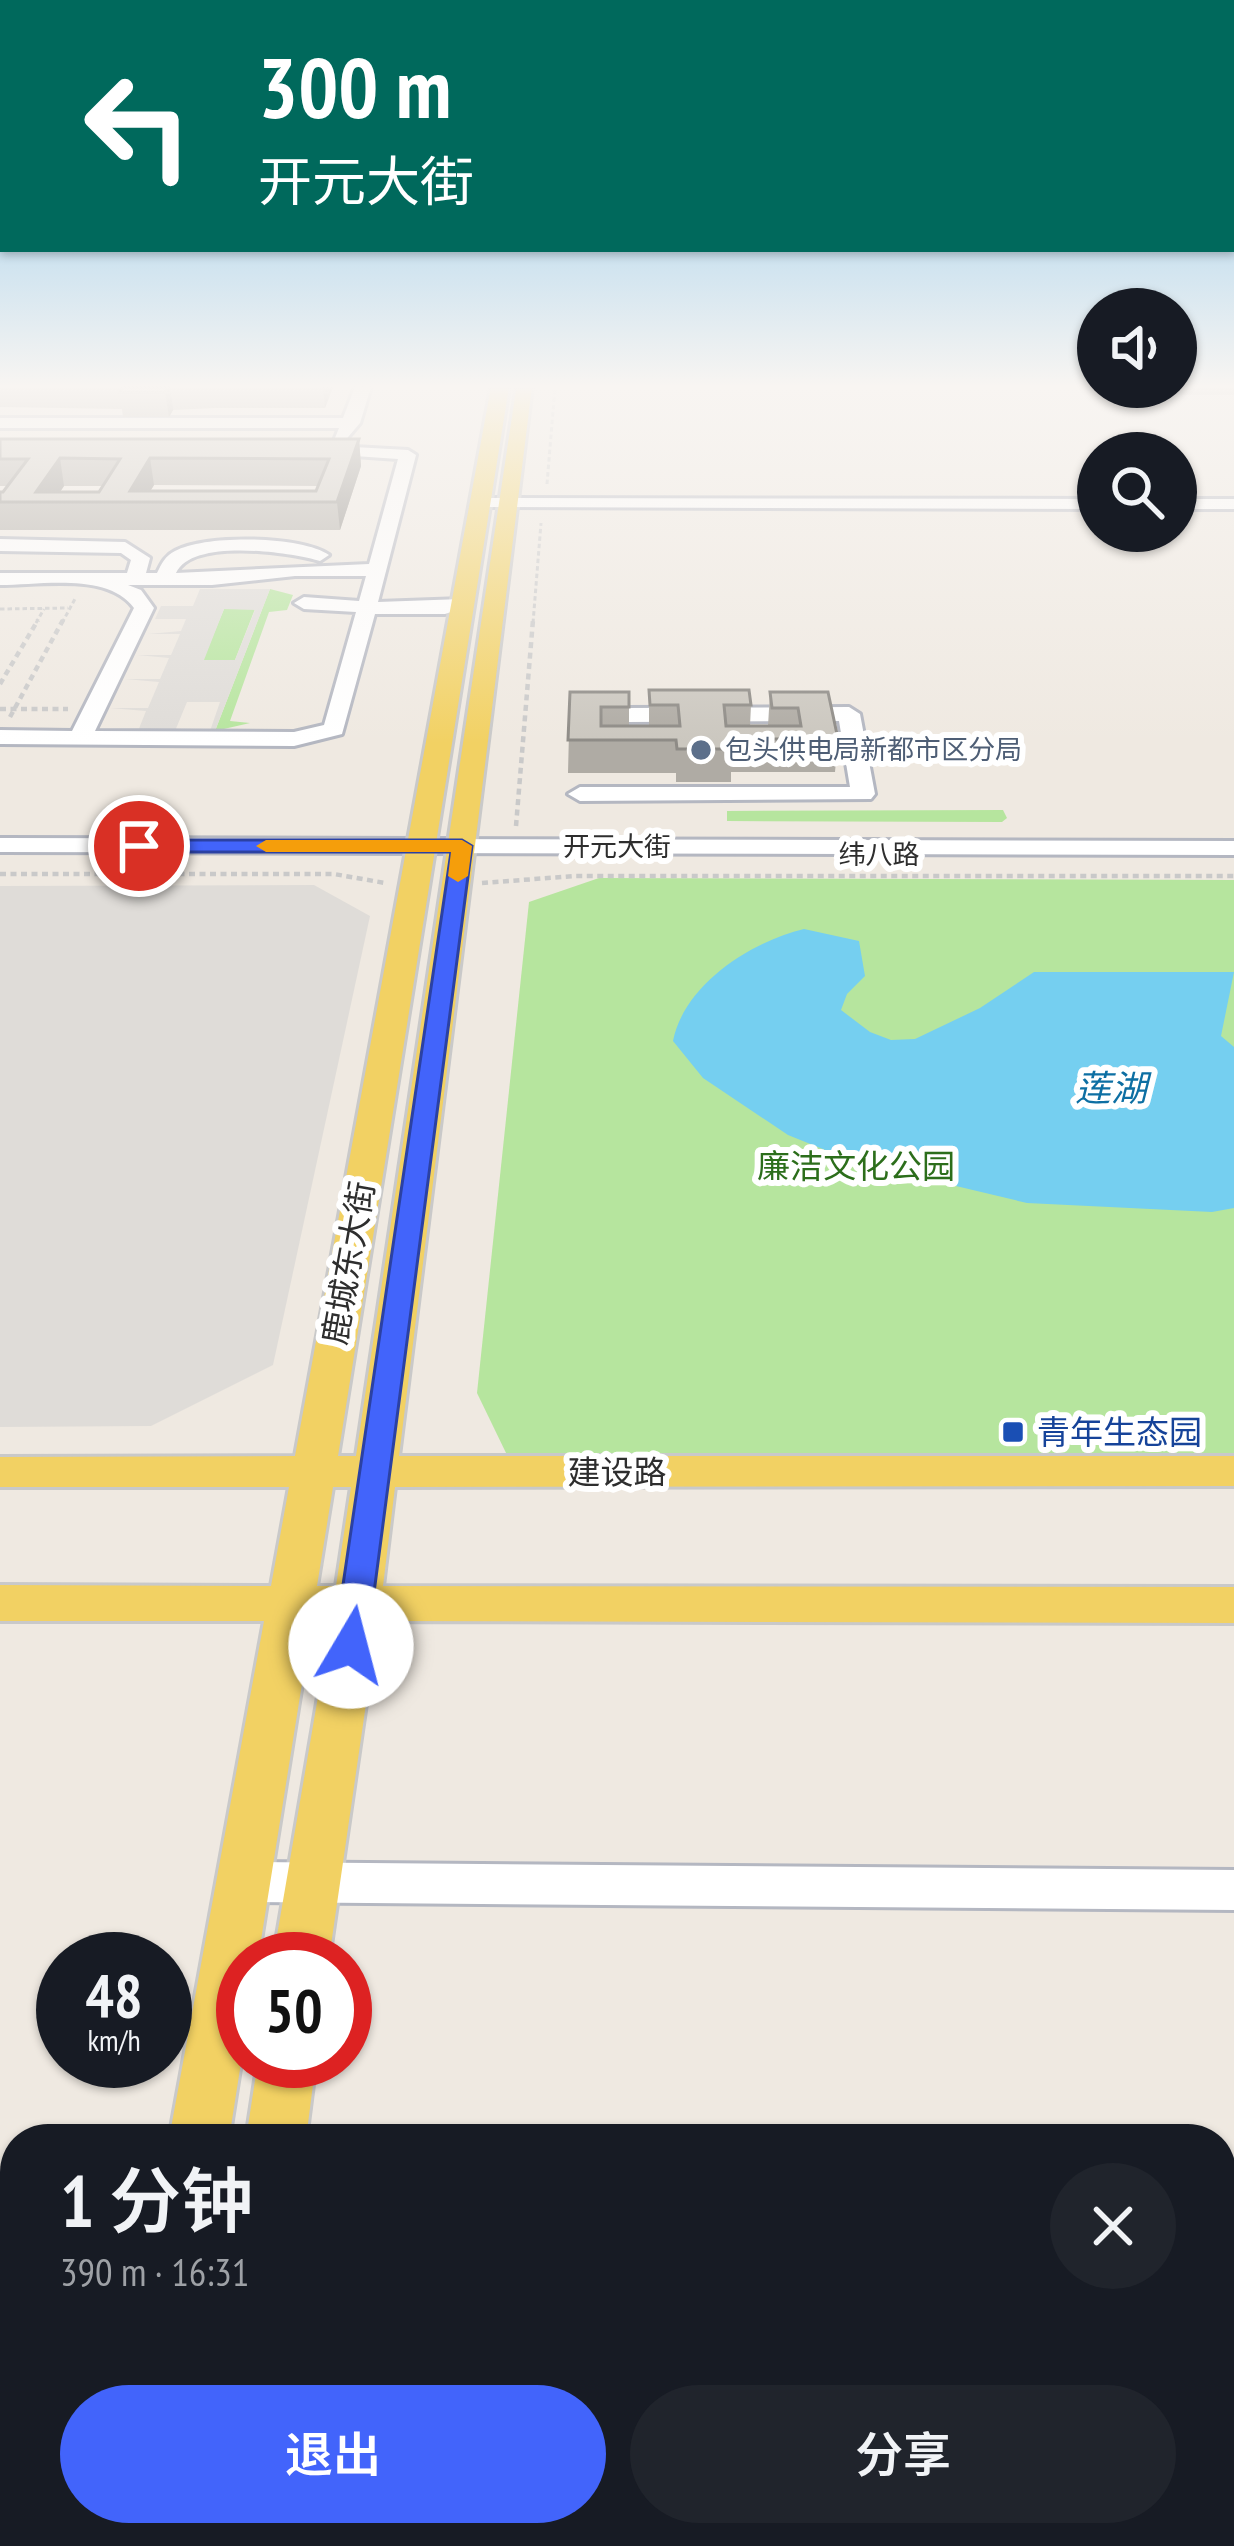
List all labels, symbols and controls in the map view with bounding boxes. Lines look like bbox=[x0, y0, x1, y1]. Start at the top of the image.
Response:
text: 300 m bbox=[258, 32, 451, 141]
icon: left bbox=[60, 48, 216, 204]
text: 开元大街 bbox=[258, 146, 474, 216]
map controls bbox=[1077, 288, 1197, 552]
button: sound bbox=[1077, 288, 1197, 408]
button: search bbox=[1077, 432, 1197, 552]
place label: 包头供电局新都市区分局 bbox=[725, 732, 1022, 766]
marker: 包头供电局新都市区分局 bbox=[688, 737, 714, 763]
pin bbox=[88, 795, 190, 897]
icon: arrive bbox=[106, 813, 172, 879]
street label: 开元大街 bbox=[563, 829, 671, 863]
street label: 纬八路 bbox=[839, 837, 920, 871]
water label: 莲湖 bbox=[1075, 1064, 1152, 1111]
park label: 廉洁文化公园 bbox=[757, 1144, 955, 1187]
street label: 鹿城东大街 bbox=[312, 1178, 383, 1348]
place label: 青年生态园 bbox=[1037, 1410, 1202, 1453]
marker: 青年生态园 bbox=[1000, 1419, 1026, 1445]
street label: 建设路 bbox=[568, 1450, 667, 1493]
position arrow bbox=[288, 1583, 414, 1709]
speed limit sign: 50 bbox=[216, 1932, 372, 2088]
text: 48 bbox=[85, 1956, 143, 2034]
text: km/h bbox=[87, 2020, 141, 2059]
text: 1 分钟 bbox=[60, 2154, 253, 2247]
button: close bbox=[1050, 2163, 1176, 2289]
text: 390 m · 16:31 bbox=[60, 2246, 249, 2297]
button: 退出 bbox=[60, 2385, 606, 2523]
button: 分享 bbox=[630, 2385, 1176, 2523]

